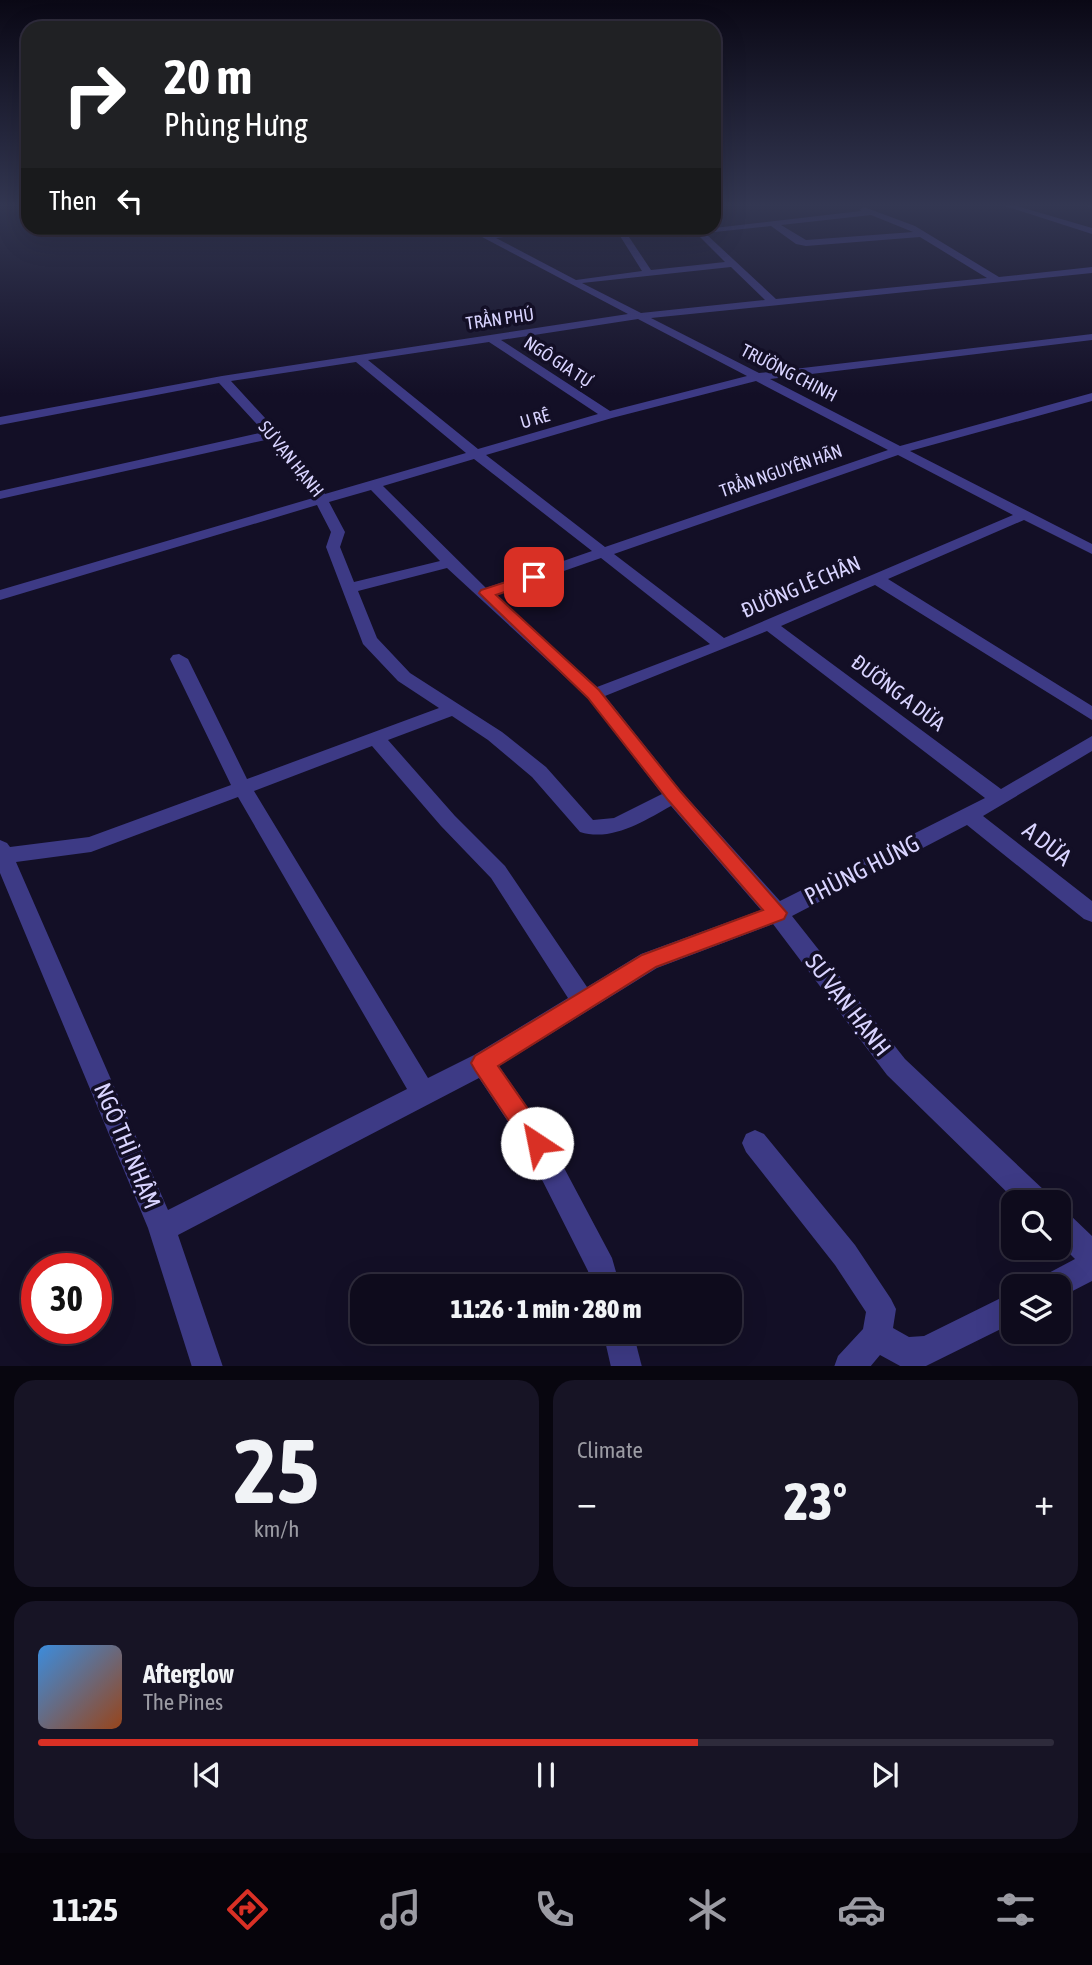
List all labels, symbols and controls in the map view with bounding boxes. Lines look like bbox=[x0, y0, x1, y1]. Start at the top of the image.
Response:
text: 20 m bbox=[164, 48, 252, 104]
icon: right bbox=[49, 49, 140, 140]
text: Phùng Hưng bbox=[164, 106, 308, 143]
icon: left bbox=[111, 182, 149, 220]
text: Then bbox=[49, 186, 97, 216]
street label: TRẦN PHÚ bbox=[464, 301, 535, 334]
street label: NGÔ GIA TỰ bbox=[520, 332, 597, 392]
street label: TRƯỜNG CHINH bbox=[738, 339, 841, 406]
street label: U RÊ bbox=[518, 404, 552, 433]
street label: SƯ VẠN HẠNH bbox=[254, 417, 328, 501]
street label: TRẦN NGUYÊN HÃN bbox=[716, 438, 845, 501]
pin bbox=[504, 547, 564, 607]
street label: ĐƯỜNG LÊ CHÂN bbox=[737, 550, 864, 622]
icon: arrive bbox=[515, 558, 553, 596]
street label: ĐƯỜNG A DỪA bbox=[847, 649, 950, 735]
street label: A DỪA bbox=[1018, 816, 1077, 871]
street label: PHÙNG HƯNG bbox=[800, 829, 924, 910]
street label: SƯ VẠN HẠNH bbox=[800, 948, 897, 1061]
street label: NGÔ THÌ NHẬM bbox=[89, 1079, 166, 1213]
position arrow bbox=[500, 1106, 574, 1180]
map controls bbox=[1001, 1190, 1071, 1344]
button: search bbox=[1001, 1190, 1071, 1260]
speed limit sign: 30 bbox=[21, 1253, 112, 1344]
button: layers bbox=[1001, 1274, 1071, 1344]
text: 11:26 · 1 min · 280 m bbox=[451, 1294, 641, 1324]
text: 25 bbox=[234, 1418, 319, 1522]
text: Climate bbox=[577, 1437, 643, 1463]
text: 23° bbox=[784, 1471, 847, 1531]
text: − bbox=[577, 1480, 597, 1523]
text: + bbox=[1034, 1480, 1054, 1523]
text: km/h bbox=[254, 1516, 299, 1542]
text: Afterglow bbox=[143, 1659, 234, 1689]
text: The Pines bbox=[143, 1689, 223, 1715]
icon: previous bbox=[188, 1756, 226, 1794]
icon: pause bbox=[527, 1756, 565, 1794]
icon: next bbox=[866, 1756, 904, 1794]
icon: directions bbox=[223, 1885, 272, 1934]
icon: music bbox=[376, 1885, 425, 1934]
icon: phone bbox=[530, 1885, 579, 1934]
icon: climate bbox=[683, 1885, 732, 1934]
icon: car bbox=[837, 1885, 886, 1934]
icon: filters bbox=[991, 1885, 1040, 1934]
text: 11:25 bbox=[52, 1891, 118, 1928]

